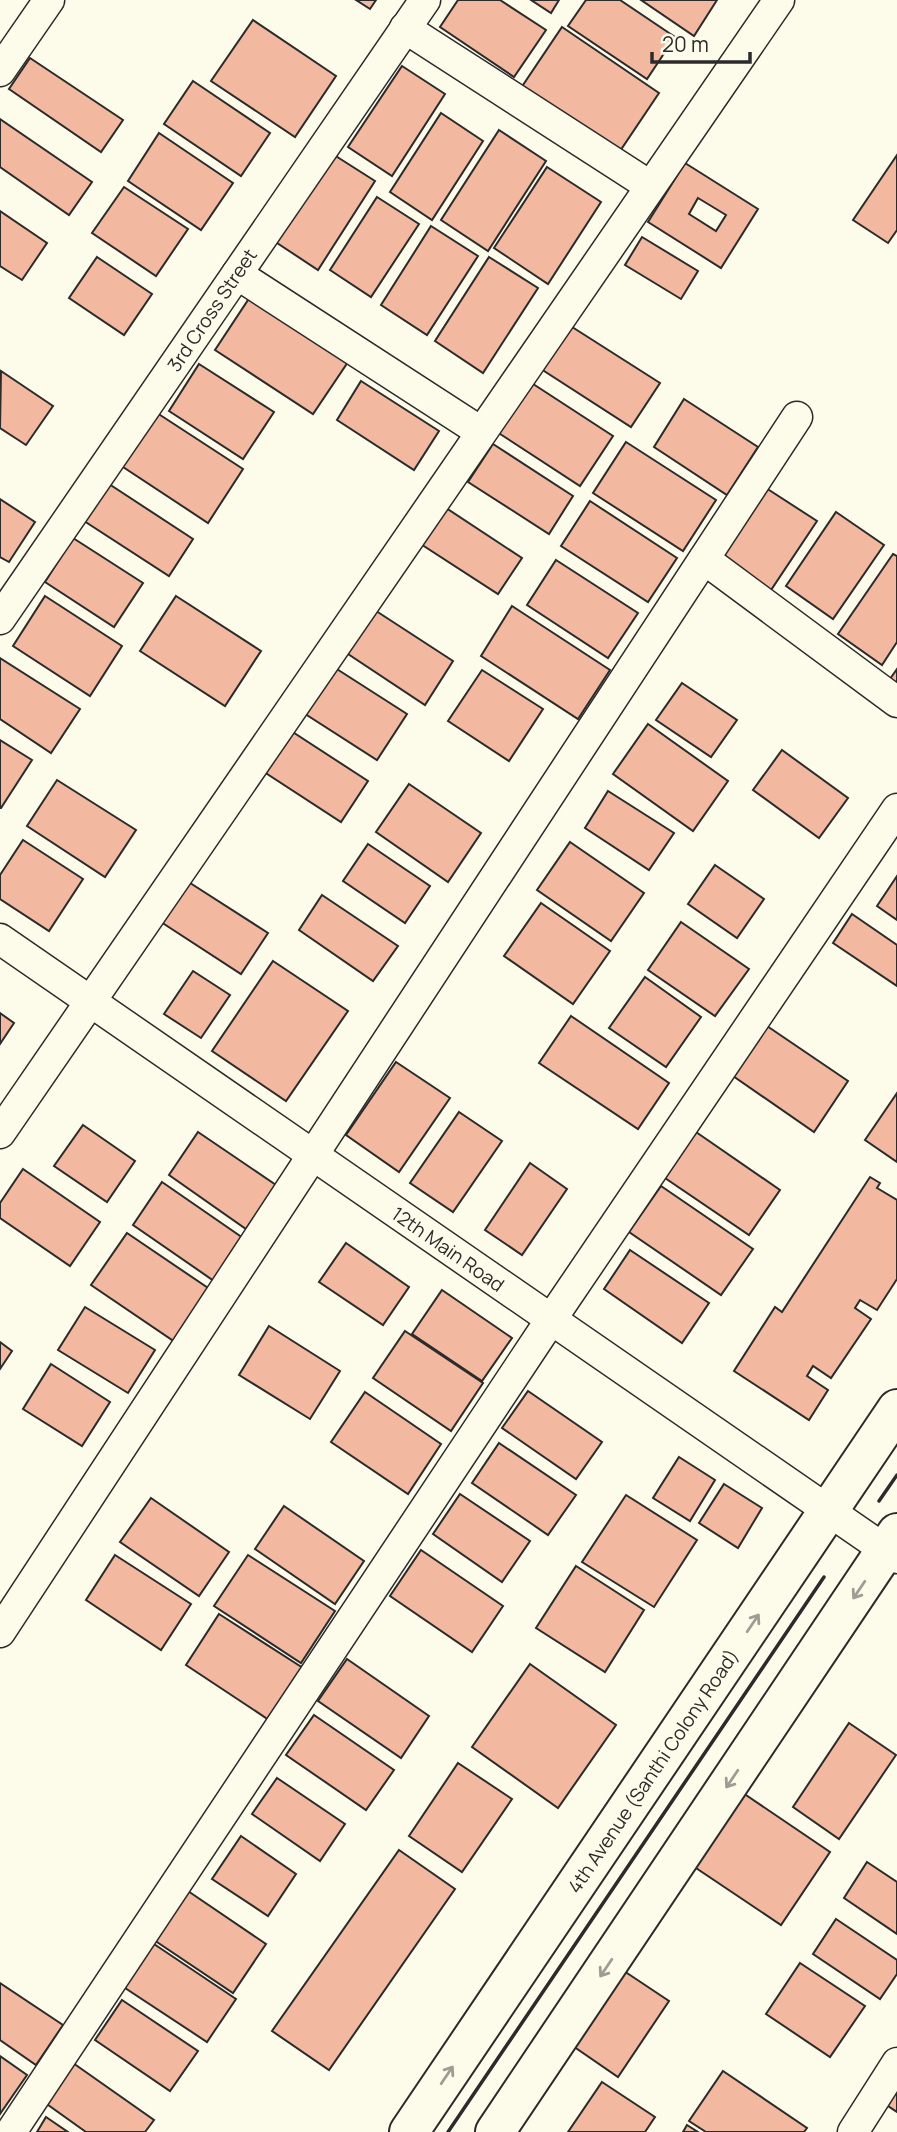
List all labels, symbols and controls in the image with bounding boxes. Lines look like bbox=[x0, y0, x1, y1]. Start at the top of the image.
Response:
scale bar bbox=[652, 21, 750, 65]
text: 20 m bbox=[662, 30, 709, 58]
street label: 3rd Cross Street bbox=[161, 243, 263, 377]
street label: 12th Main Road bbox=[386, 1200, 510, 1298]
one-way arrow bbox=[852, 1580, 866, 1599]
one-way arrow bbox=[746, 1614, 760, 1633]
street label: 4th Avenue (Santhi Colony Road) bbox=[561, 1644, 745, 1898]
one-way arrow bbox=[725, 1769, 739, 1788]
one-way arrow bbox=[598, 1958, 613, 1977]
one-way arrow bbox=[440, 2066, 454, 2086]

